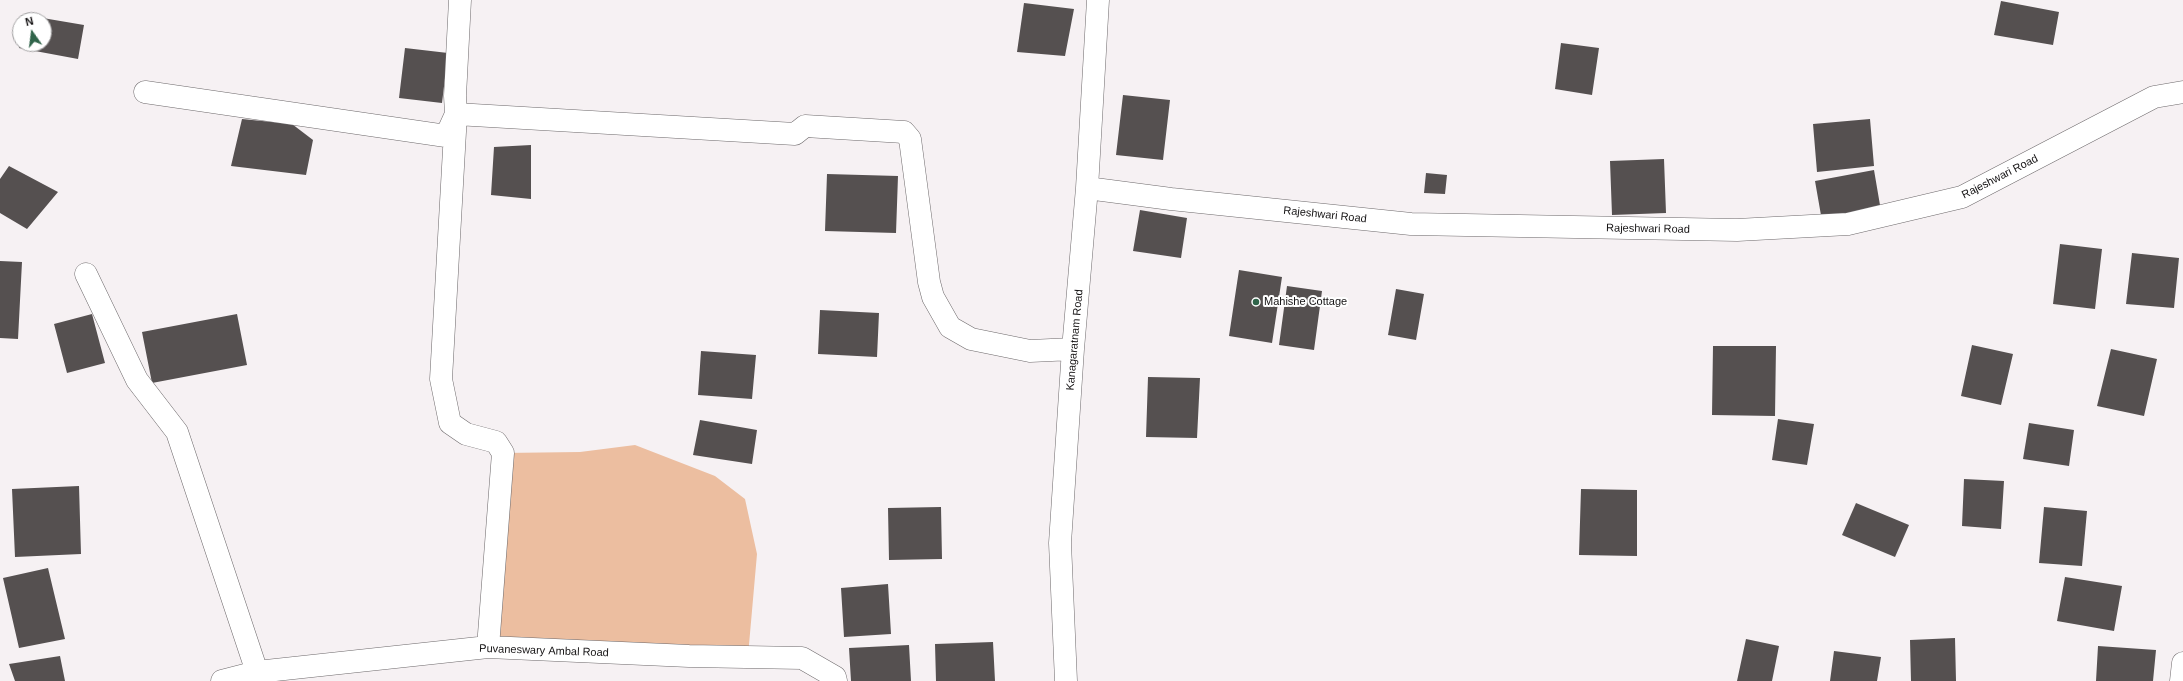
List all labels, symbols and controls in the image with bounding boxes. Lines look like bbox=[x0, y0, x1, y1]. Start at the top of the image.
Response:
north arrow bbox=[12, 12, 52, 52]
text: N bbox=[24, 15, 35, 28]
street label: Rajeshwari Road bbox=[1960, 152, 2040, 202]
street label: Rajeshwari Road bbox=[1283, 204, 1367, 226]
street label: Rajeshwari Road bbox=[1606, 222, 1690, 236]
street label: Kanagaratnam Road bbox=[1064, 289, 1086, 391]
place label: Mahishe Cottage bbox=[1264, 295, 1347, 309]
marker: Mahishe Cottage bbox=[1251, 297, 1261, 307]
street label: Puvaneswary Ambal Road bbox=[479, 642, 609, 660]

